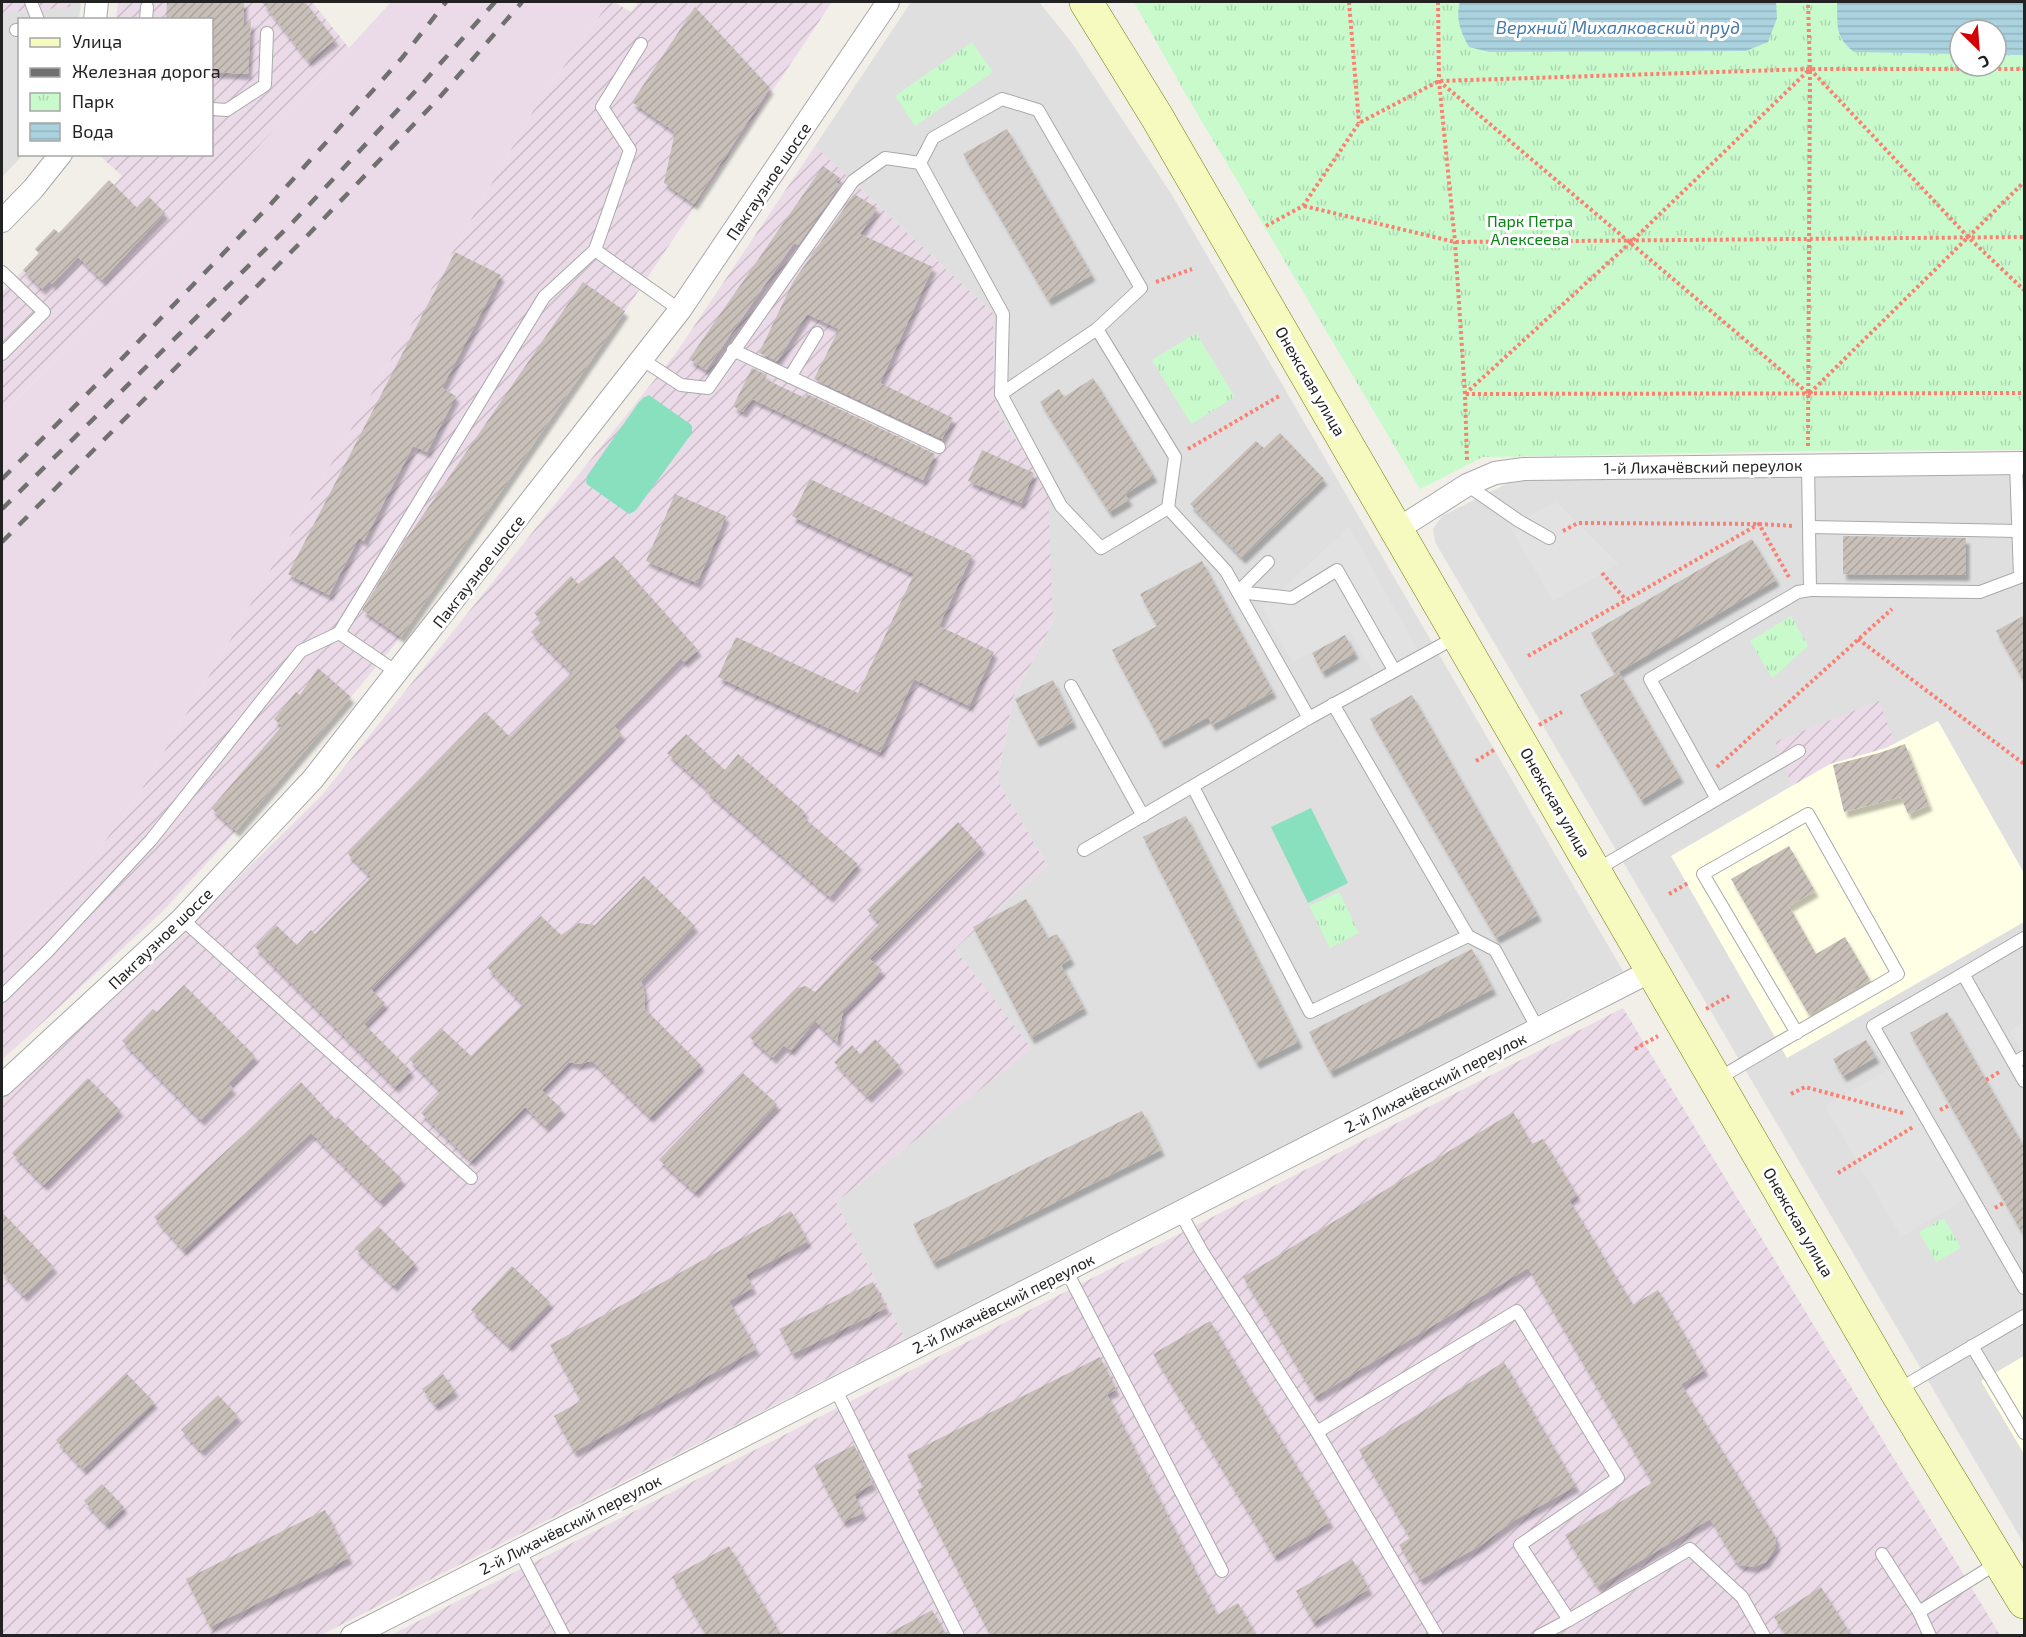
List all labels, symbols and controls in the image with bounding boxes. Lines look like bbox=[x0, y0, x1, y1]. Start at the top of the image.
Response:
water label: Верхний Михалковский пруд bbox=[1496, 16, 1740, 38]
legend bbox=[18, 18, 213, 156]
north arrow bbox=[1948, 18, 2008, 78]
text: Улица bbox=[72, 30, 122, 52]
text: С bbox=[1976, 51, 1993, 73]
text: Железная дорога bbox=[72, 60, 221, 82]
text: Парк bbox=[72, 90, 114, 112]
street label: Пакгаузное шоссе bbox=[722, 119, 815, 244]
text: Вода bbox=[72, 120, 114, 142]
park label: Парк Петра Алексеева bbox=[1487, 211, 1573, 248]
street label: Онежская улица bbox=[1271, 323, 1350, 440]
street label: 1-й Лихачёвский переулок bbox=[1603, 455, 1803, 478]
street label: Пакгаузное шоссе bbox=[428, 511, 529, 632]
street label: Онежская улица bbox=[1516, 744, 1595, 861]
street label: Пакгаузное шоссе bbox=[104, 883, 217, 993]
street label: 2-й Лихачёвский переулок bbox=[1341, 1028, 1530, 1137]
street label: Онежская улица bbox=[1759, 1164, 1838, 1281]
street label: 2-й Лихачёвский переулок bbox=[909, 1249, 1098, 1358]
street label: 2-й Лихачёвский переулок bbox=[476, 1470, 665, 1579]

